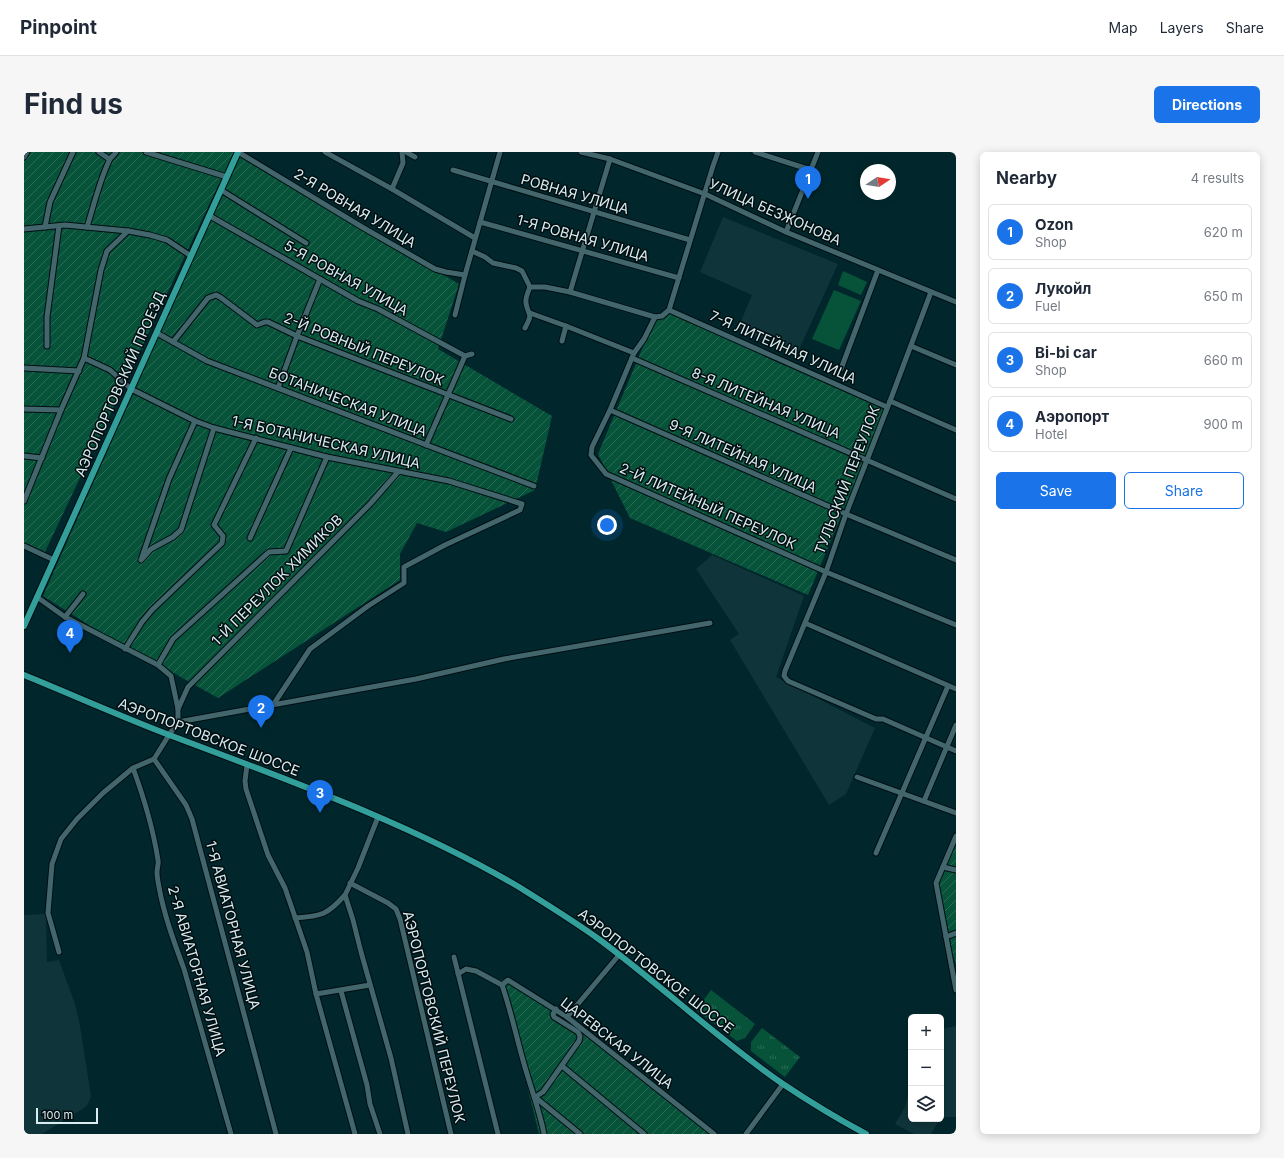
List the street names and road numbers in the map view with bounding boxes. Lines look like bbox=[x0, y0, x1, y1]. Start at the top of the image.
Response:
street label: 2-Я РОВНАЯ УЛИЦА bbox=[291, 164, 420, 251]
street label: РОВНАЯ УЛИЦА bbox=[519, 170, 631, 217]
street label: УЛИЦА БЕЗЖОНОВА bbox=[706, 175, 844, 249]
street label: 1-Я РОВНАЯ УЛИЦА bbox=[515, 211, 651, 265]
street label: 5-Я РОВНАЯ УЛИЦА bbox=[281, 236, 412, 319]
street label: АЭРОПОРТОВСКИЙ ПРОЕЗД bbox=[70, 288, 168, 479]
street label: 7-Я ЛИТЕЙНАЯ УЛИЦА bbox=[707, 306, 860, 387]
street label: 2-Й РОВНЫЙ ПЕРЕУЛОК bbox=[282, 308, 448, 389]
street label: 8-Я ЛИТЕЙНАЯ УЛИЦА bbox=[689, 363, 844, 442]
street label: БОТАНИЧЕСКАЯ УЛИЦА bbox=[267, 364, 430, 440]
street label: ТУЛЬСКИЙ ПЕРЕУЛОК bbox=[809, 402, 883, 556]
street label: 1-Я БОТАНИЧЕСКАЯ УЛИЦА bbox=[230, 412, 422, 472]
street label: 9-Я ЛИТЕЙНАЯ УЛИЦА bbox=[667, 414, 820, 496]
street label: 2-Й ЛИТЕЙНЫЙ ПЕРЕУЛОК bbox=[617, 458, 800, 552]
street label: 1-Й ПЕРЕУЛОК ХИМИКОВ bbox=[207, 510, 346, 649]
street label: АЭРОПОРТОВСКОЕ ШОССЕ bbox=[116, 694, 302, 779]
street label: 1-Я АВИАТОРНАЯ УЛИЦА bbox=[203, 839, 264, 1011]
street label: 2-Я АВИАТОРНАЯ УЛИЦА bbox=[165, 884, 230, 1058]
street label: АЭРОПОРТОВСКОЕ ШОССЕ bbox=[575, 905, 738, 1037]
street label: АЭРОПОРТОВСКИЙ ПЕРЕУЛОК bbox=[400, 909, 470, 1125]
street label: ЦАРЕВСКАЯ УЛИЦА bbox=[558, 993, 677, 1092]

